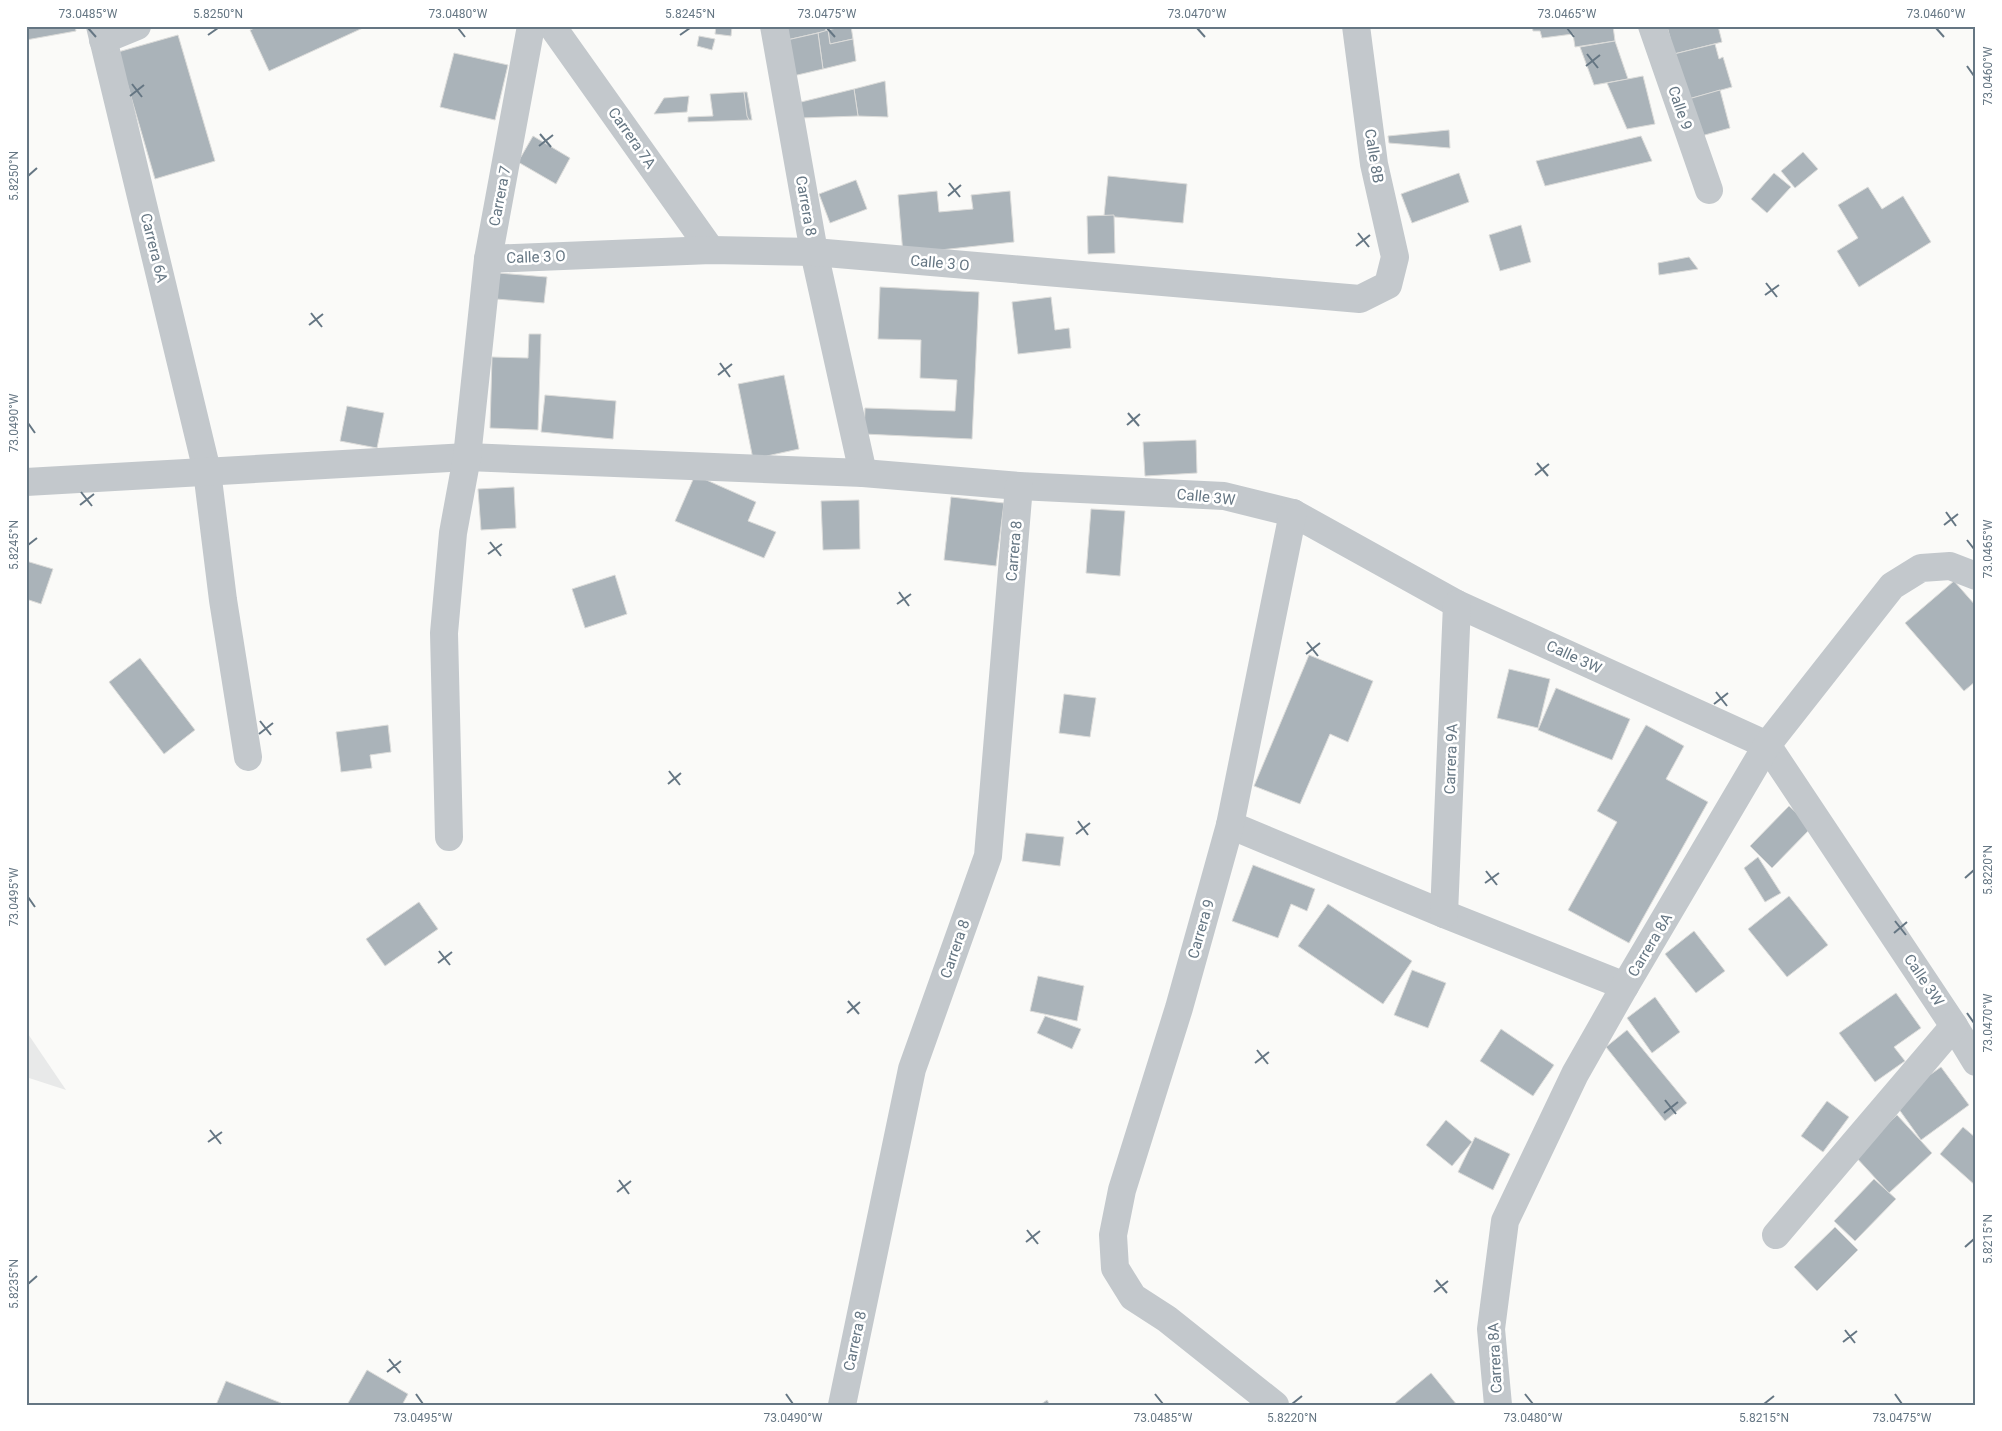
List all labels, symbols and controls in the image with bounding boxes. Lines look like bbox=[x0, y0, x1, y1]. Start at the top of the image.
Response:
text: 73.0485°W bbox=[59, 7, 118, 21]
text: 5.8250°N bbox=[193, 7, 243, 21]
text: 73.0480°W bbox=[429, 7, 488, 21]
text: 5.8245°N bbox=[665, 7, 715, 21]
text: 73.0475°W bbox=[798, 7, 857, 21]
text: 73.0470°W bbox=[1168, 7, 1227, 21]
text: 73.0465°W bbox=[1538, 7, 1597, 21]
text: 73.0460°W bbox=[1907, 7, 1966, 21]
text: 73.0460°W bbox=[1981, 46, 1995, 105]
street label: Calle 9 bbox=[1664, 84, 1696, 132]
street label: Carrera 7A bbox=[604, 104, 660, 172]
street label: Calle 8B bbox=[1361, 128, 1387, 184]
text: 5.8250°N bbox=[7, 151, 21, 201]
street label: Carrera 7 bbox=[485, 164, 515, 228]
street label: Carrera 8 bbox=[792, 174, 820, 238]
street label: Carrera 6A bbox=[137, 211, 171, 285]
street label: Calle 3 O bbox=[506, 247, 566, 267]
street label: Calle 3 O bbox=[910, 251, 970, 275]
text: 73.0490°W bbox=[7, 393, 21, 452]
street label: Calle 3W bbox=[1176, 485, 1236, 509]
text: 73.0465°W bbox=[1981, 519, 1995, 578]
text: 5.8245°N bbox=[7, 520, 21, 570]
street label: Carrera 8 bbox=[1002, 520, 1026, 582]
street label: Calle 3W bbox=[1544, 636, 1604, 678]
street label: Carrera 9A bbox=[1441, 723, 1461, 795]
text: 5.8220°N bbox=[1981, 845, 1995, 895]
text: 73.0495°W bbox=[7, 867, 21, 926]
street label: Carrera 9 bbox=[1184, 897, 1218, 961]
street label: Carrera 8A bbox=[1624, 910, 1676, 980]
street label: Carrera 8 bbox=[937, 917, 973, 981]
street label: Calle 3W bbox=[1900, 951, 1948, 1009]
text: 73.0470°W bbox=[1981, 993, 1995, 1052]
text: 5.8215°N bbox=[1981, 1214, 1995, 1264]
text: 5.8235°N bbox=[7, 1259, 21, 1309]
street label: Carrera 8 bbox=[840, 1309, 870, 1373]
street label: Carrera 8A bbox=[1484, 1322, 1506, 1394]
text: 73.0495°W bbox=[394, 1411, 453, 1425]
text: 73.0490°W bbox=[764, 1411, 823, 1425]
text: 73.0485°W bbox=[1134, 1411, 1193, 1425]
text: 5.8220°N bbox=[1267, 1411, 1317, 1425]
text: 73.0480°W bbox=[1504, 1411, 1563, 1425]
text: 5.8215°N bbox=[1739, 1411, 1789, 1425]
text: 73.0475°W bbox=[1873, 1411, 1932, 1425]

